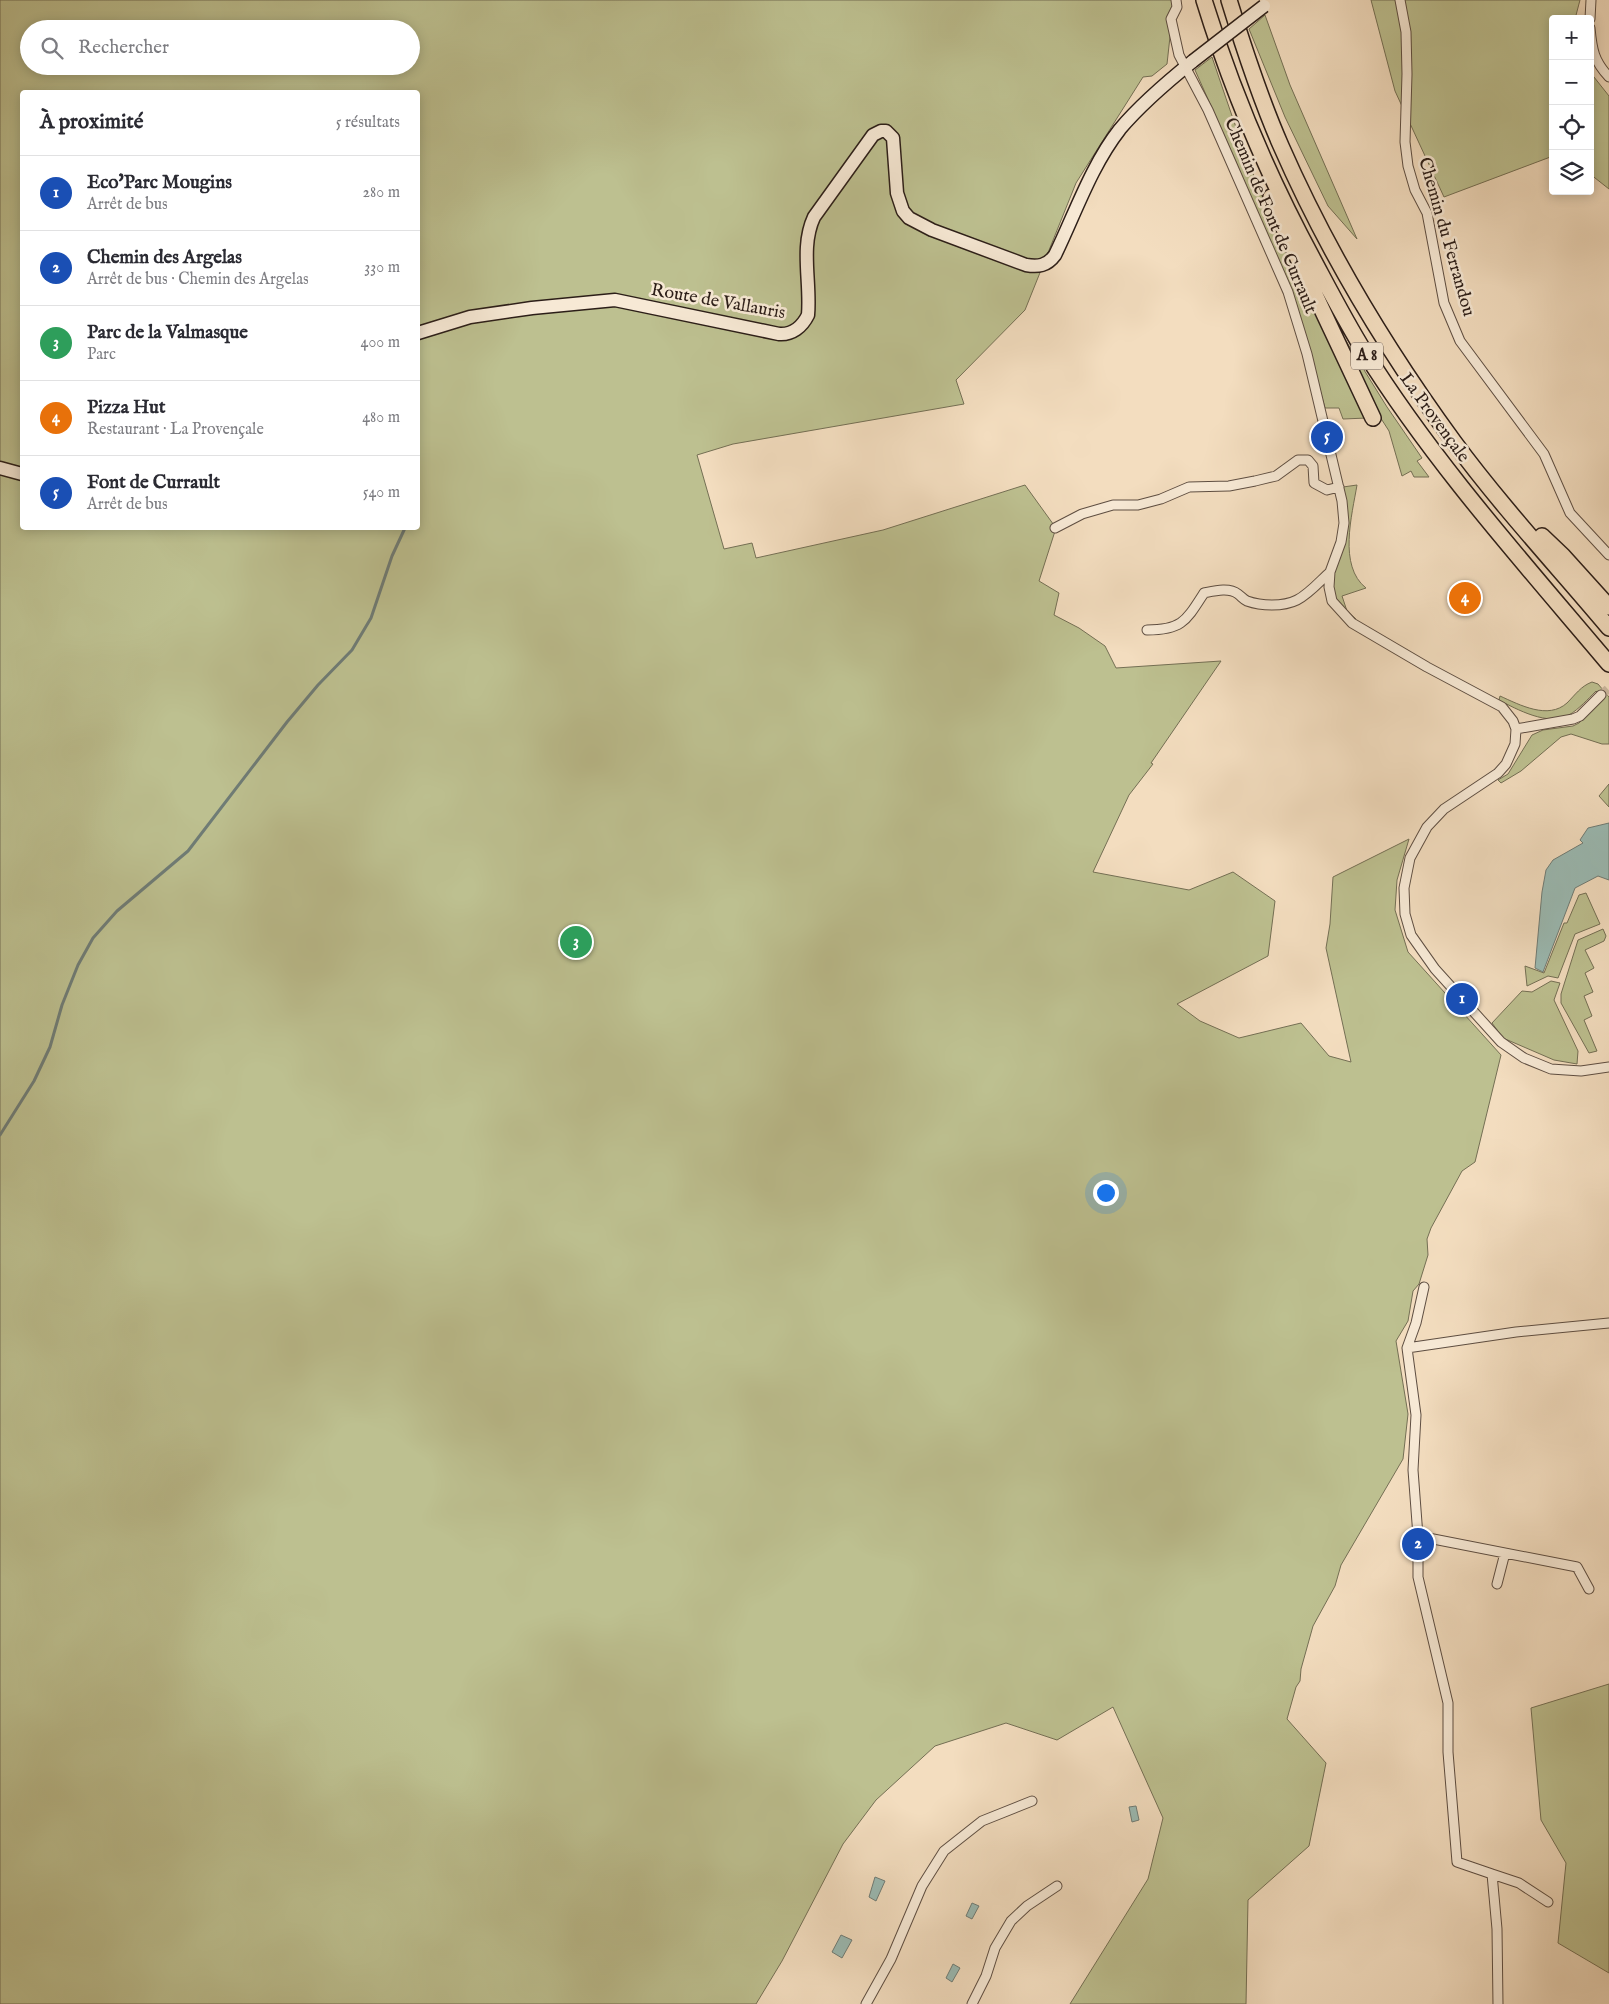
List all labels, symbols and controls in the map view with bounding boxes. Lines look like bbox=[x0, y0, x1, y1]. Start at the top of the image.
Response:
map controls bbox=[1549, 15, 1594, 195]
button: + bbox=[1549, 15, 1594, 60]
search box bbox=[20, 20, 420, 75]
icon: search bbox=[38, 34, 66, 62]
text: Rechercher bbox=[78, 36, 169, 60]
button: − bbox=[1549, 60, 1594, 105]
button: locate bbox=[1549, 105, 1594, 150]
text: À proximité bbox=[40, 109, 143, 136]
text: 5 résultats bbox=[336, 113, 400, 133]
street label: Chemin de Font de Currault bbox=[1218, 115, 1322, 317]
button: layers bbox=[1549, 150, 1594, 195]
street label: Chemin du Ferrandou bbox=[1412, 155, 1480, 319]
text: Eco'Parc Mougins bbox=[87, 171, 232, 195]
text: 1 bbox=[53, 183, 59, 203]
text: 280 m bbox=[363, 183, 400, 203]
text: Arrêt de bus bbox=[87, 195, 168, 215]
text: Chemin des Argelas bbox=[87, 246, 242, 270]
text: 2 bbox=[52, 258, 60, 278]
text: 330 m bbox=[364, 258, 400, 278]
text: Arrêt de bus · Chemin des Argelas bbox=[87, 270, 309, 290]
street label: Route de Vallauris bbox=[649, 279, 787, 325]
text: Parc de la Valmasque bbox=[87, 321, 248, 345]
text: 3 bbox=[53, 333, 59, 353]
text: 400 m bbox=[361, 333, 400, 353]
road number: A 8 bbox=[1351, 342, 1383, 370]
text: Parc bbox=[87, 345, 116, 365]
street label: La Provençale bbox=[1394, 369, 1474, 467]
text: Pizza Hut bbox=[87, 396, 165, 420]
text: 4 bbox=[52, 408, 60, 428]
text: 480 m bbox=[362, 408, 400, 428]
pin: 5 bbox=[1311, 418, 1343, 456]
text: Restaurant · La Provençale bbox=[87, 420, 264, 440]
text: Font de Currault bbox=[87, 471, 220, 495]
text: 5 bbox=[53, 483, 59, 503]
text: 540 m bbox=[363, 483, 400, 503]
text: Arrêt de bus bbox=[87, 495, 168, 515]
pin: 4 bbox=[1449, 579, 1481, 617]
pin: 3 bbox=[560, 923, 592, 961]
pin: 1 bbox=[1446, 980, 1478, 1018]
your location bbox=[1093, 1180, 1119, 1206]
pin: 2 bbox=[1402, 1525, 1434, 1563]

